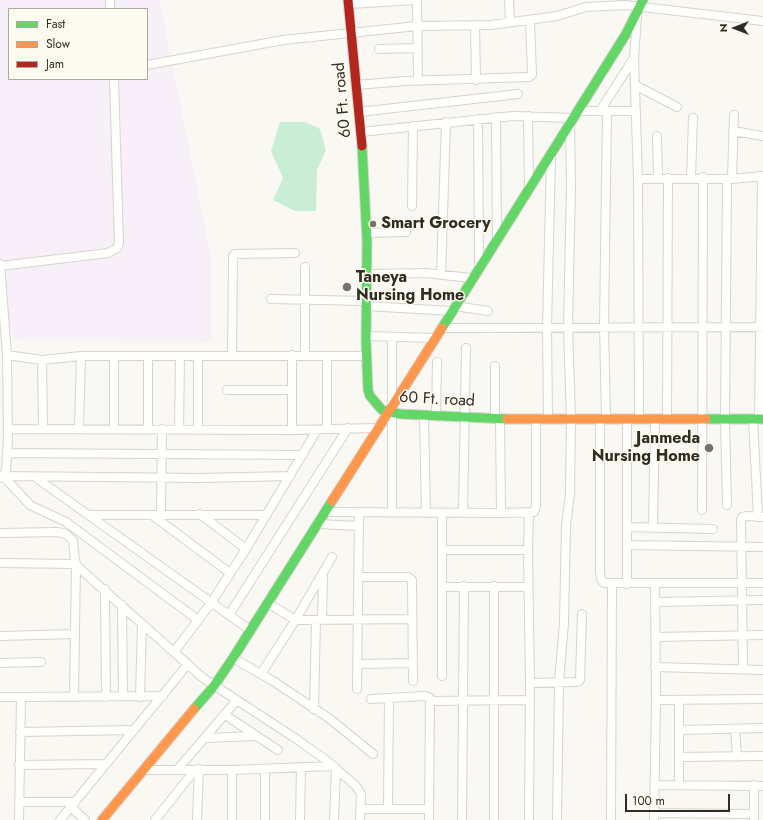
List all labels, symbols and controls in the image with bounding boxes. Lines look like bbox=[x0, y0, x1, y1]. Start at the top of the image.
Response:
legend bbox=[8, 8, 148, 80]
north arrow bbox=[715, 8, 755, 48]
text: Fast bbox=[46, 15, 65, 33]
text: N bbox=[715, 24, 731, 32]
text: Slow bbox=[46, 35, 70, 53]
text: Jam bbox=[46, 55, 64, 73]
street label: 60 Ft. road bbox=[330, 61, 356, 139]
place label: Smart Grocery bbox=[381, 214, 490, 234]
marker: Smart Grocery bbox=[368, 219, 378, 229]
place label: Taneya Nursing Home bbox=[356, 268, 464, 306]
marker: Taneya Nursing Home bbox=[341, 281, 353, 293]
street label: 60 Ft. road bbox=[399, 388, 475, 412]
place label: Janmeda Nursing Home bbox=[592, 429, 700, 467]
marker: Janmeda Nursing Home bbox=[703, 442, 715, 454]
scale bar bbox=[627, 786, 732, 812]
text: 100 m bbox=[632, 792, 665, 810]

